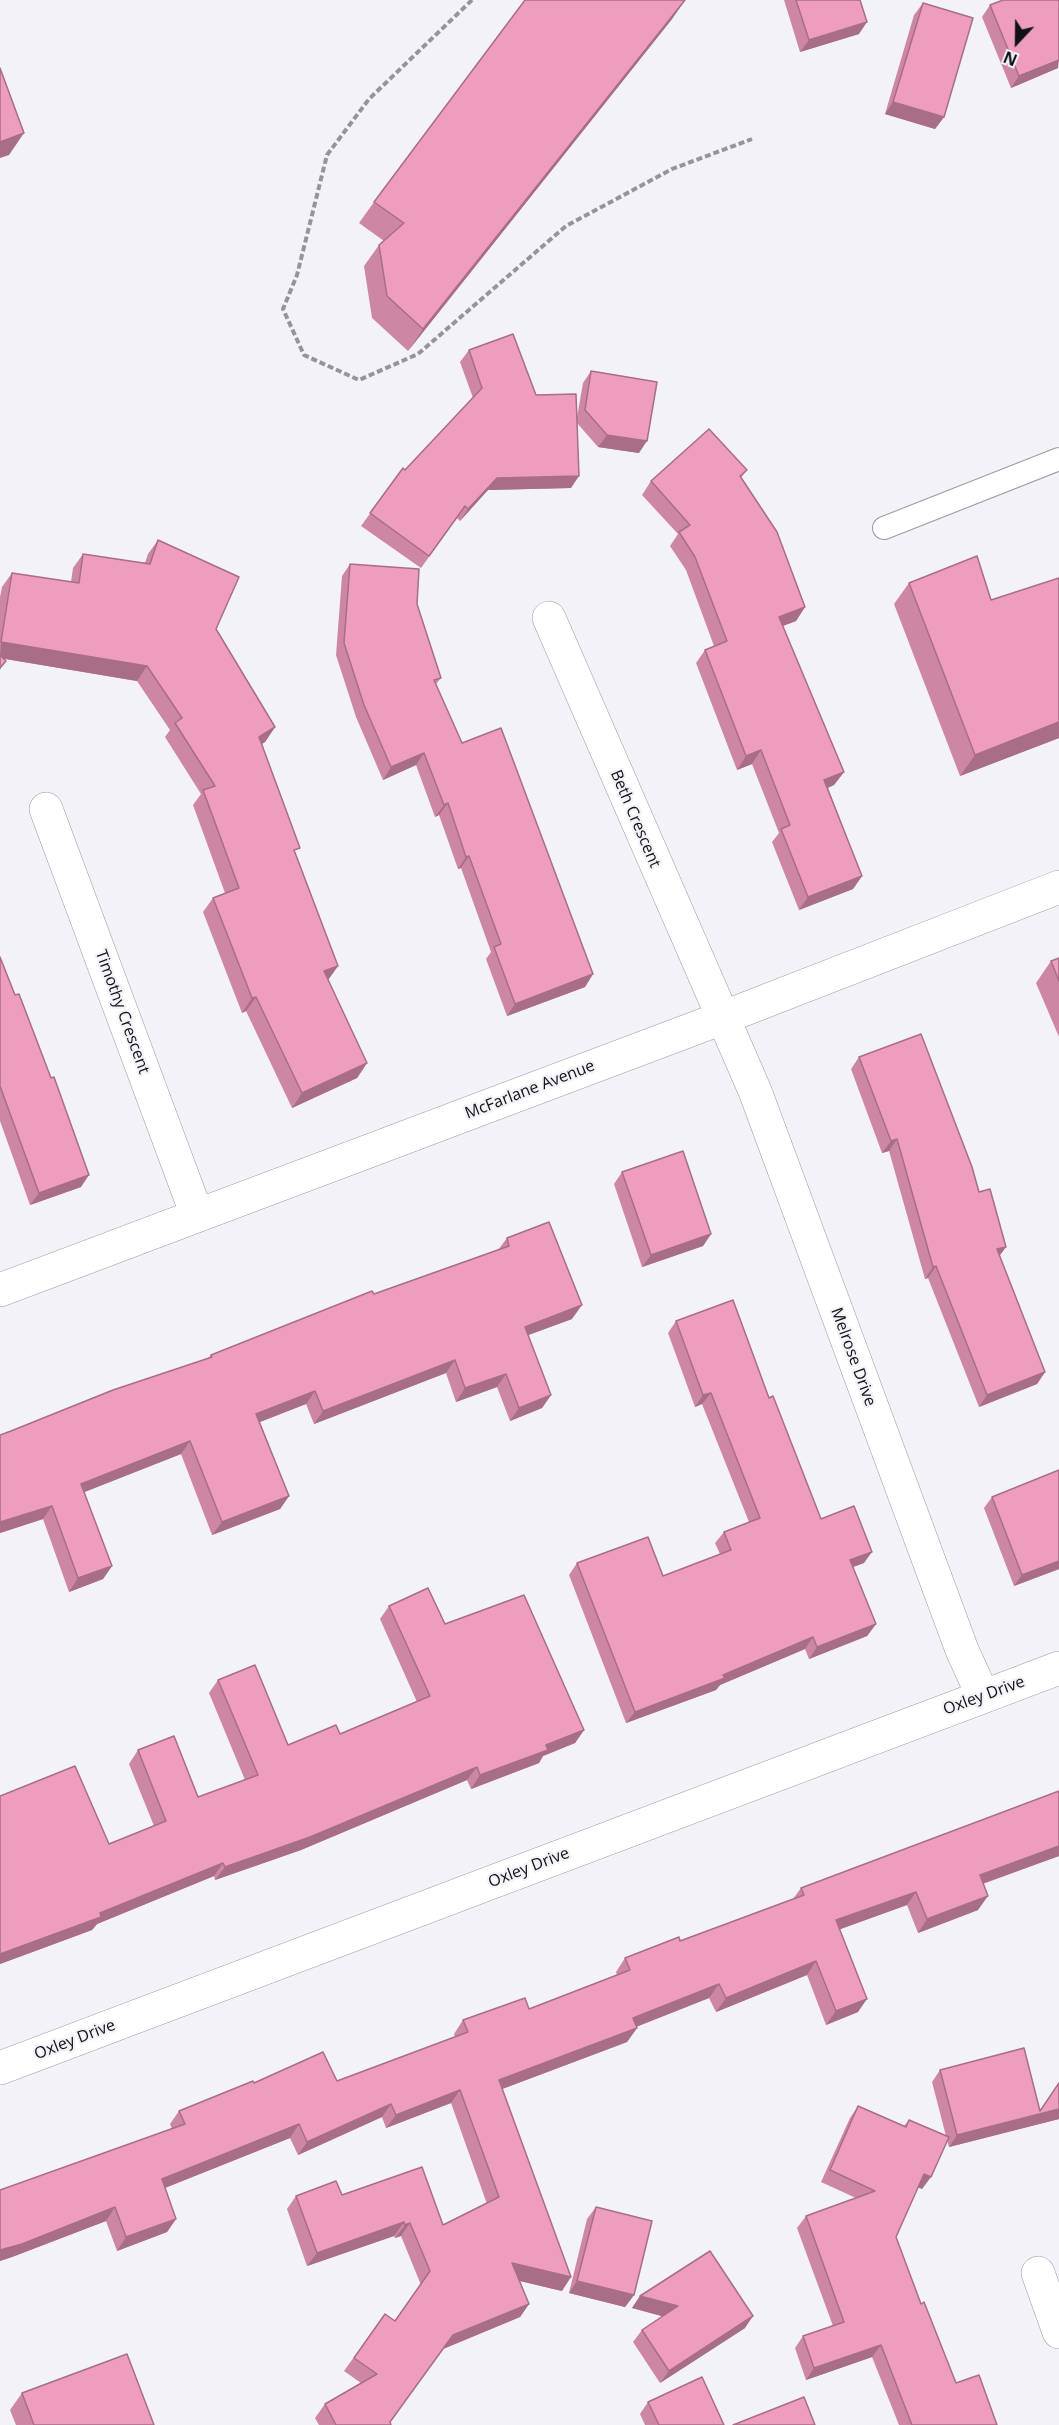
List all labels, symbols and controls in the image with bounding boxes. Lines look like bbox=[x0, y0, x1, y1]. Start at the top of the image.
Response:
north arrow bbox=[987, 12, 1047, 72]
text: N bbox=[1000, 46, 1020, 71]
street label: Beth Crescent bbox=[606, 767, 664, 871]
street label: Timothy Crescent bbox=[91, 947, 153, 1077]
street label: McFarlane Avenue bbox=[462, 1056, 598, 1124]
street label: Melrose Drive bbox=[826, 1305, 880, 1409]
street label: Oxley Drive bbox=[941, 1672, 1027, 1720]
street label: Oxley Drive bbox=[486, 1844, 572, 1892]
street label: Oxley Drive bbox=[32, 2016, 118, 2064]

